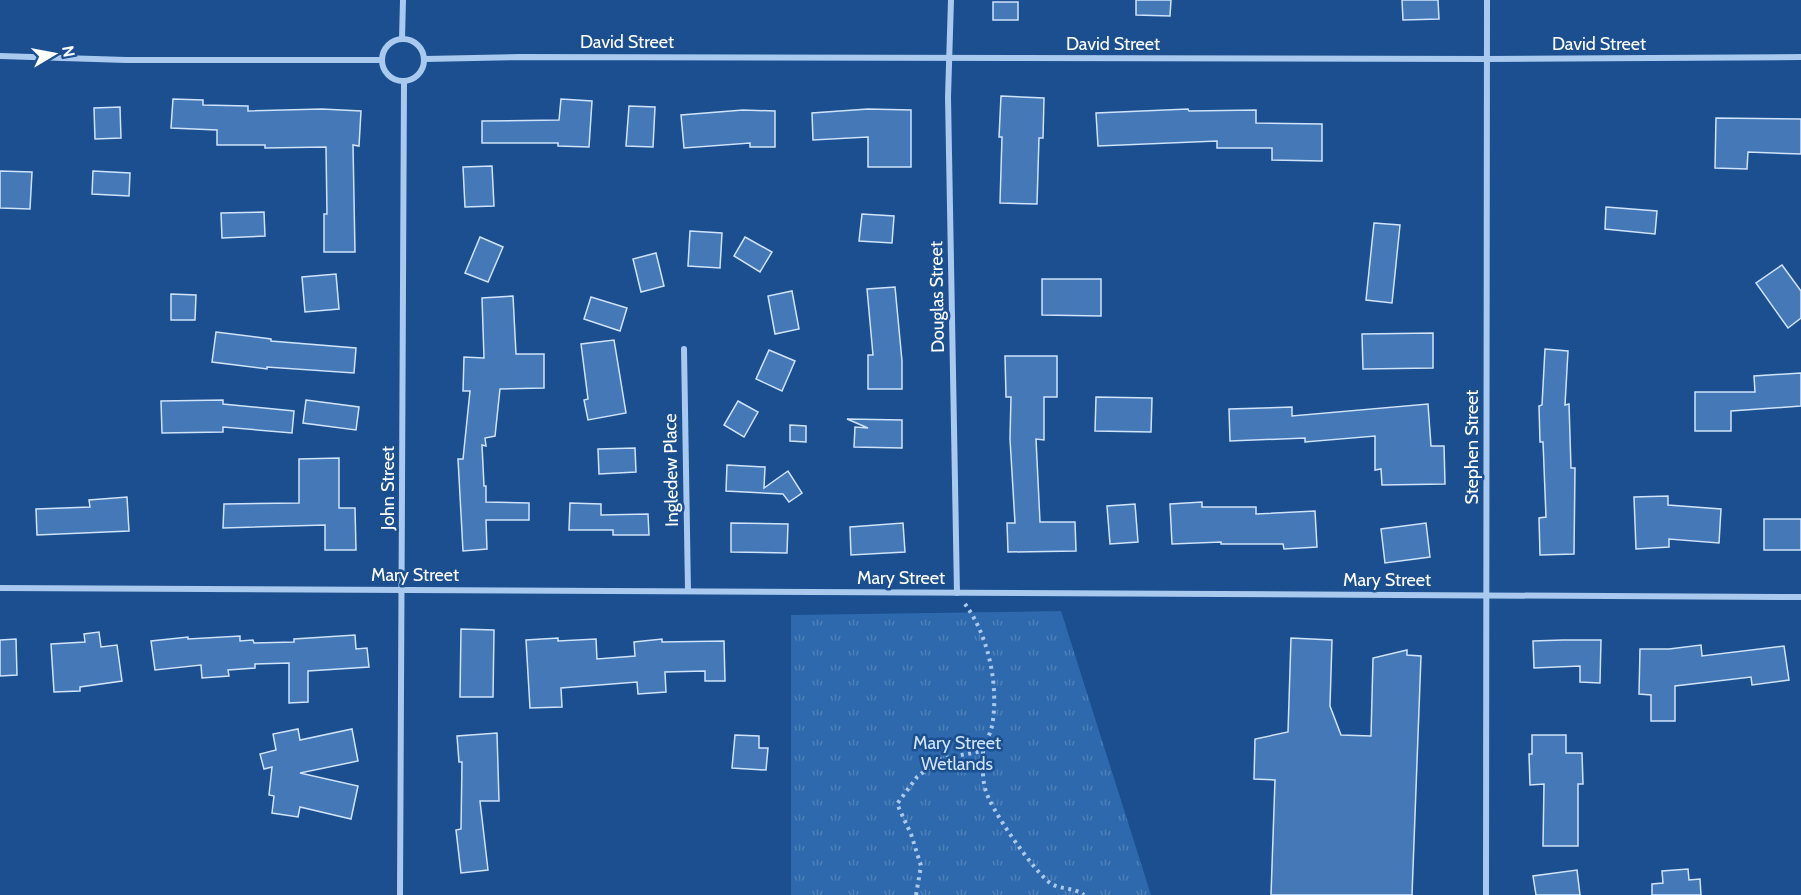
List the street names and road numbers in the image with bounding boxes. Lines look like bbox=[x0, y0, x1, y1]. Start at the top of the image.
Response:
street label: David Street bbox=[580, 31, 674, 53]
street label: David Street bbox=[1066, 33, 1160, 55]
street label: David Street bbox=[1552, 33, 1646, 55]
street label: Douglas Street bbox=[925, 241, 949, 353]
street label: Stephen Street bbox=[1461, 390, 1483, 504]
street label: Ingledew Place bbox=[659, 413, 683, 527]
street label: John Street bbox=[377, 446, 399, 531]
street label: Mary Street bbox=[371, 564, 459, 586]
street label: Mary Street bbox=[857, 567, 945, 589]
street label: Mary Street bbox=[1343, 569, 1431, 591]

